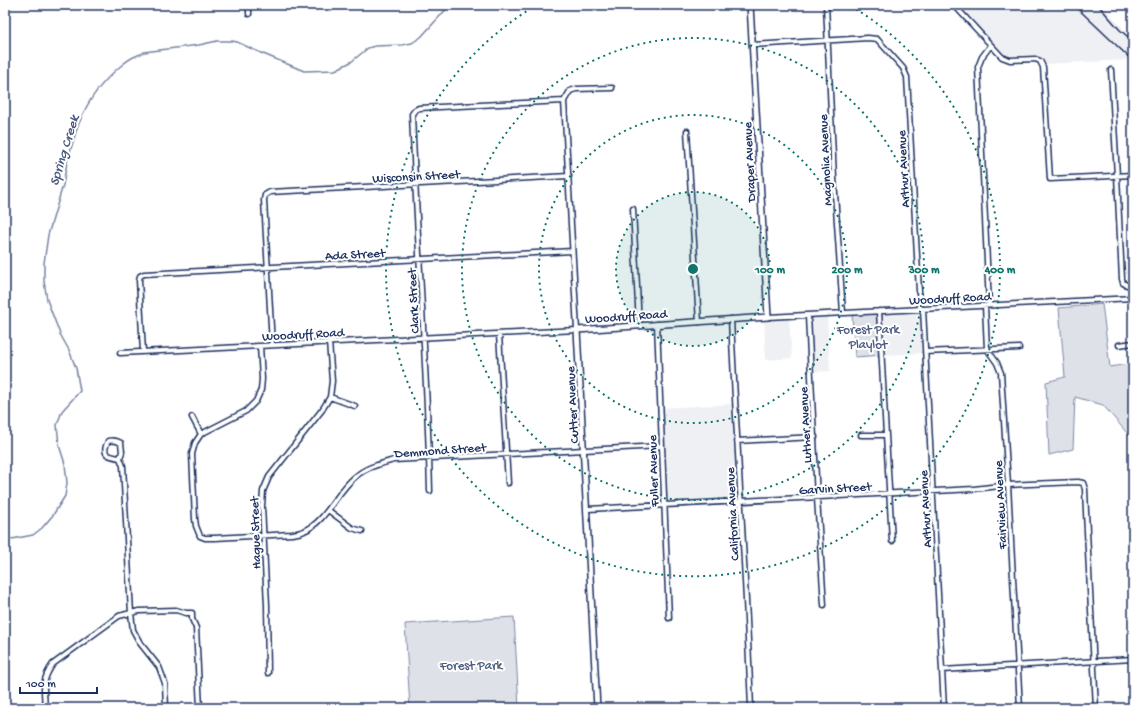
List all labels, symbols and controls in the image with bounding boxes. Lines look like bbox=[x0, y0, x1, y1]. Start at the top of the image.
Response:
water label: Spring Creek bbox=[47, 112, 85, 188]
street label: Magnolia Avenue bbox=[817, 113, 836, 206]
street label: Draper Avenue bbox=[741, 121, 760, 203]
street label: Arthur Avenue bbox=[895, 130, 914, 208]
street label: Wisconsin Street bbox=[372, 168, 462, 187]
street label: Ada Street bbox=[325, 246, 387, 265]
centre of rings bbox=[686, 262, 700, 276]
text: 100 m bbox=[754, 264, 785, 278]
text: 200 m bbox=[832, 264, 863, 278]
text: 300 m bbox=[907, 264, 940, 278]
text: 400 m bbox=[984, 264, 1016, 278]
street label: Clark Street bbox=[405, 266, 424, 334]
street label: Woodruff Road bbox=[909, 290, 993, 309]
street label: Woodruff Road bbox=[585, 307, 669, 328]
park label: Forest Park Playlot bbox=[836, 323, 901, 353]
street label: Woodruff Road bbox=[262, 326, 346, 345]
street label: Cutter Avenue bbox=[564, 366, 583, 444]
street label: Luther Avenue bbox=[797, 386, 816, 464]
street label: Fuller Avenue bbox=[646, 434, 663, 508]
street label: Demmond Street bbox=[393, 441, 488, 462]
street label: Fairview Avenue bbox=[992, 460, 1011, 551]
street label: California Avenue bbox=[724, 466, 743, 561]
street label: Arthur Avenue bbox=[917, 470, 936, 548]
street label: Garvin Street bbox=[799, 480, 873, 499]
street label: Hague Street bbox=[248, 495, 265, 569]
park label: Forest Park bbox=[439, 659, 504, 674]
scale bar bbox=[20, 669, 97, 695]
text: 100 m bbox=[25, 678, 56, 692]

